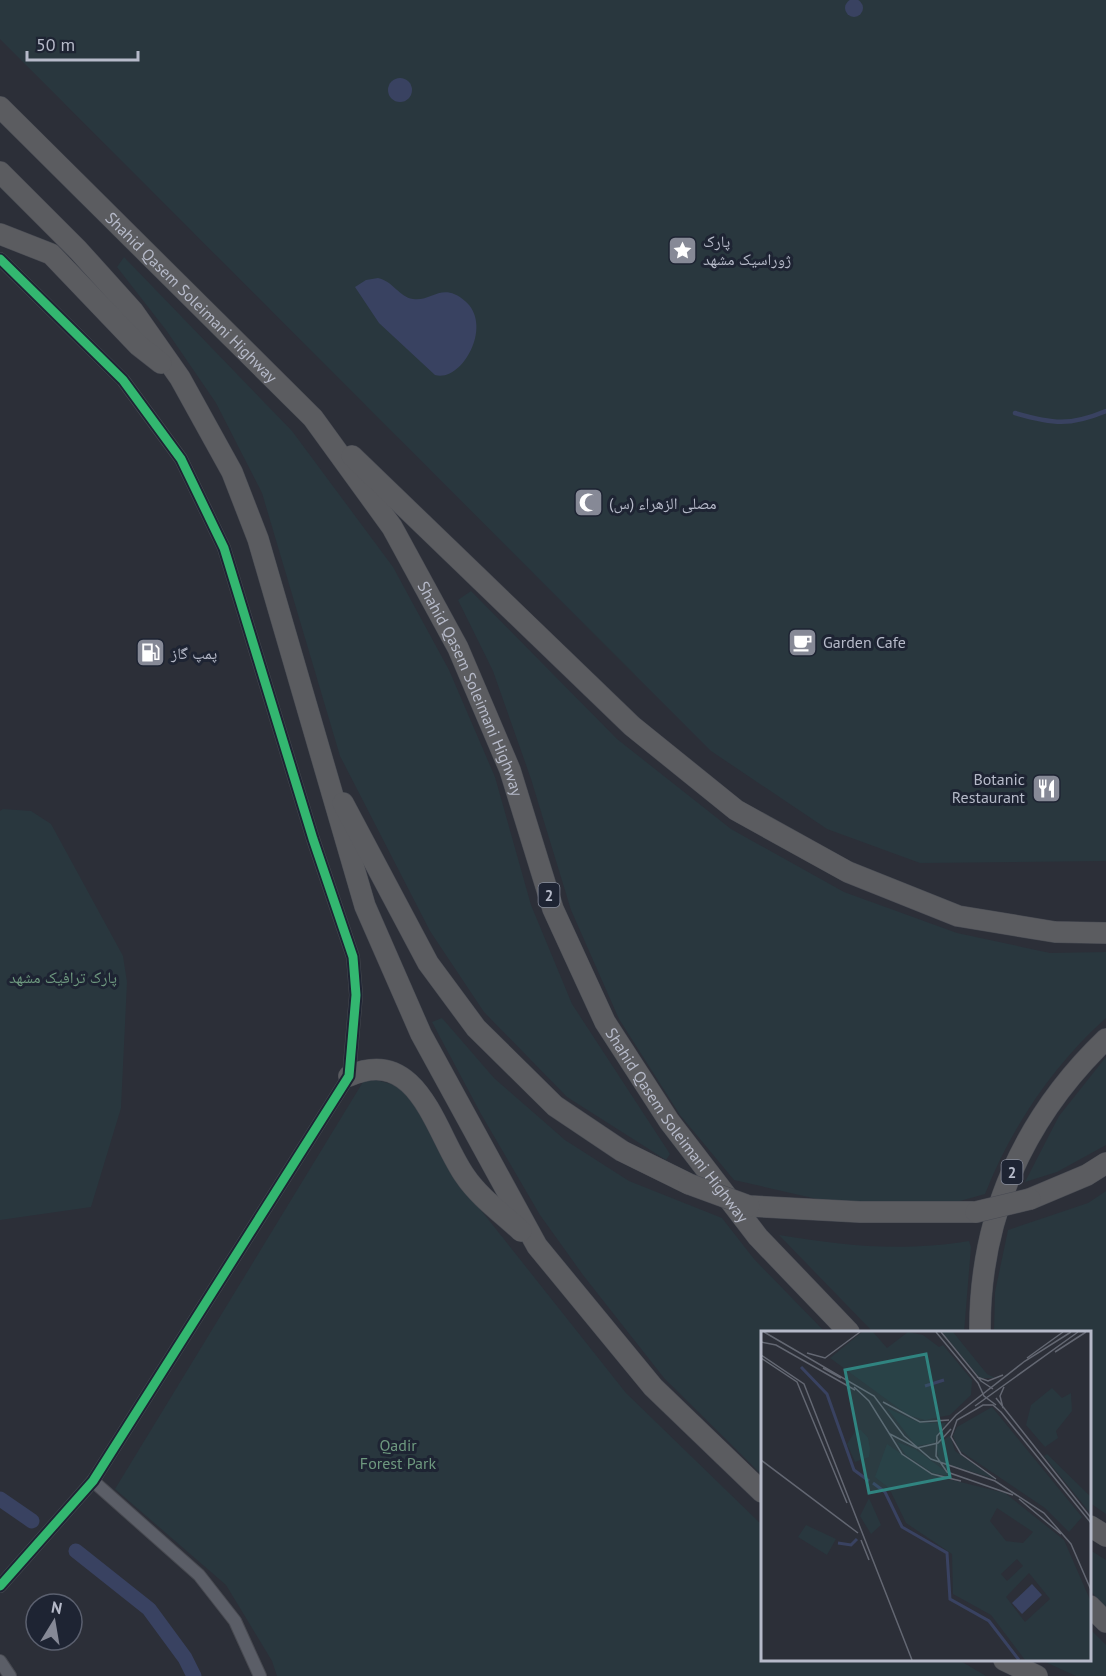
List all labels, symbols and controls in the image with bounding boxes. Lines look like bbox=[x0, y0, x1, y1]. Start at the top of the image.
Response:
scale bar bbox=[27, 24, 138, 62]
text: 50 m bbox=[36, 33, 75, 56]
street label: Shahid Qasem Soleimani Highway bbox=[101, 208, 282, 387]
place label: پارک ژوراسیک مشهد bbox=[703, 231, 791, 269]
place icon: پارک ژوراسیک مشهد bbox=[666, 234, 698, 266]
mosque icon: مصلی الزهراء (س) bbox=[572, 487, 604, 519]
place label: مصلی الزهراء (س) bbox=[609, 493, 716, 514]
street label: Shahid Qasem Soleimani Highway bbox=[413, 578, 528, 799]
cafe icon: Garden Cafe bbox=[786, 626, 818, 658]
place label: Garden Cafe bbox=[823, 632, 906, 652]
fuel station icon: پمپ گاز bbox=[134, 637, 166, 669]
place label: پمپ گاز bbox=[170, 643, 218, 663]
place label: Botanic Restaurant bbox=[952, 769, 1026, 807]
restaurant icon: Botanic Restaurant bbox=[1030, 772, 1062, 804]
road number: 2 bbox=[538, 883, 560, 907]
park label: پارک ترافیک مشهد bbox=[9, 967, 117, 987]
street label: Shahid Qasem Soleimani Highway bbox=[601, 1024, 753, 1227]
road number: 2 bbox=[1002, 1160, 1022, 1184]
inset map bbox=[761, 1331, 1091, 1661]
park label: Qadir Forest Park bbox=[360, 1435, 436, 1473]
north arrow bbox=[24, 1592, 84, 1652]
text: N bbox=[50, 1596, 64, 1618]

